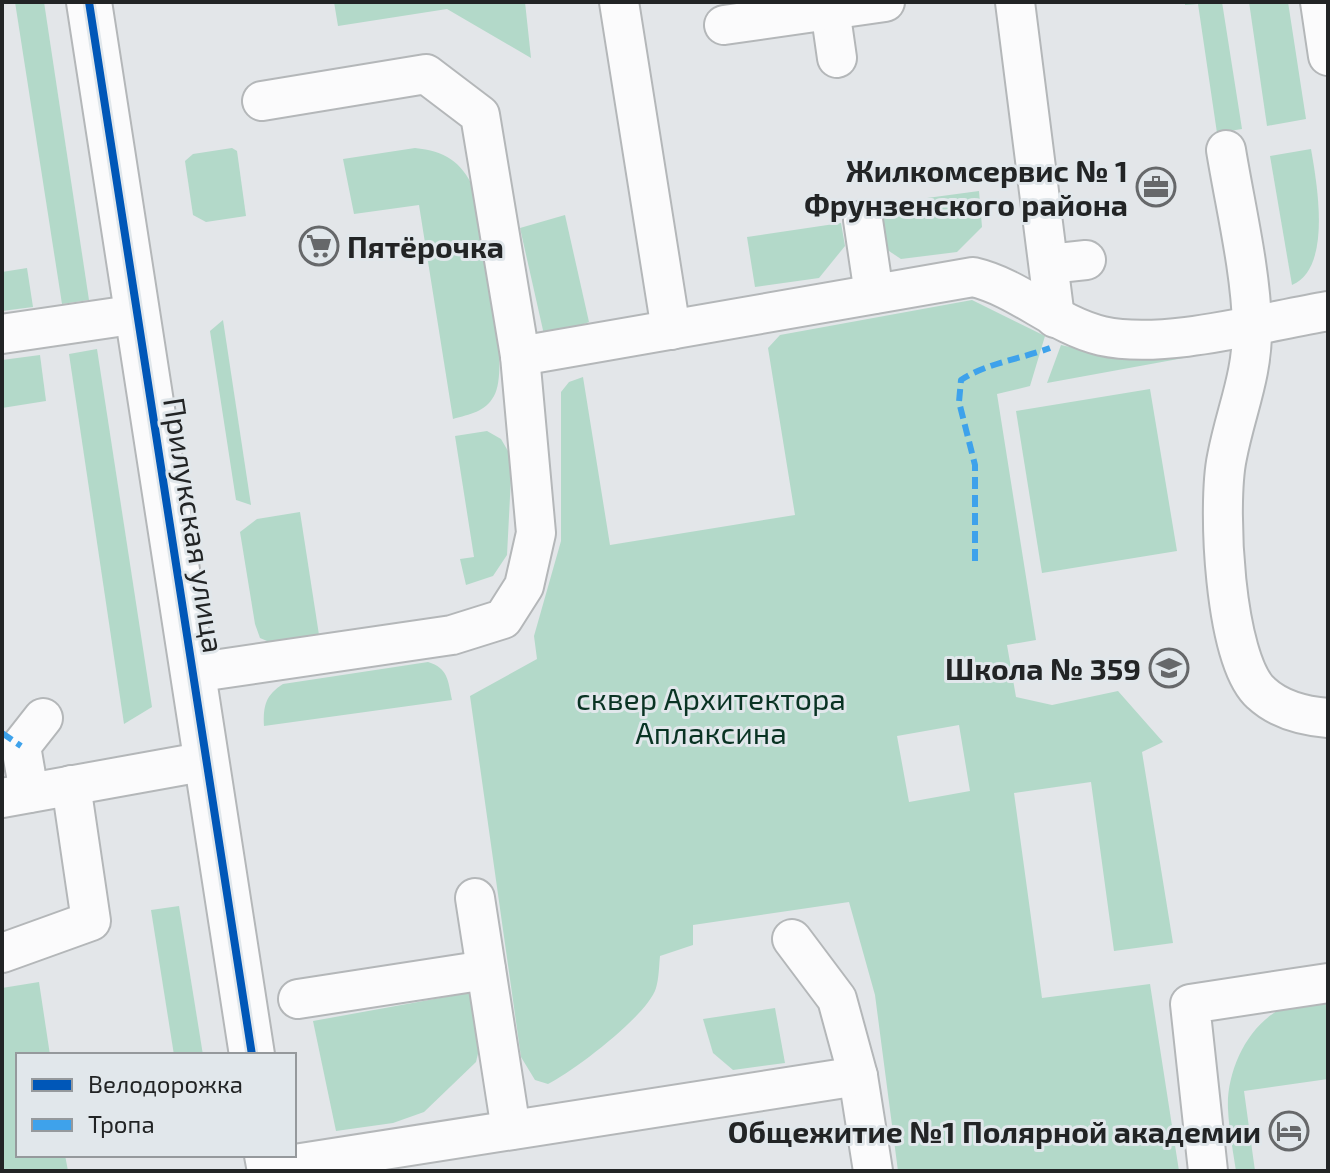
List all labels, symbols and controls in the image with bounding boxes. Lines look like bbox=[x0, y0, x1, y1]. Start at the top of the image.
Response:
place label: Жилкомсервис № 1 Фрунзенского района bbox=[804, 152, 1128, 223]
office icon: Жилкомсервис № 1 Фрунзенского района bbox=[1135, 166, 1177, 208]
supermarket icon: Пятёрочка bbox=[298, 225, 340, 267]
place label: Пятёрочка bbox=[347, 228, 504, 264]
street label: Прилукская улица bbox=[156, 395, 233, 655]
school or university icon: Школа № 359 bbox=[1148, 647, 1190, 689]
place label: Школа № 359 bbox=[945, 650, 1141, 686]
park label: сквер Архитектора Аплаксина bbox=[576, 680, 846, 750]
legend bbox=[16, 1053, 296, 1157]
text: Велодорожка bbox=[88, 1069, 243, 1098]
text: Тропа bbox=[88, 1109, 155, 1138]
hotel icon: Общежитие №1 Полярной академии bbox=[1268, 1110, 1310, 1152]
place label: Общежитие №1 Полярной академии bbox=[728, 1113, 1261, 1149]

